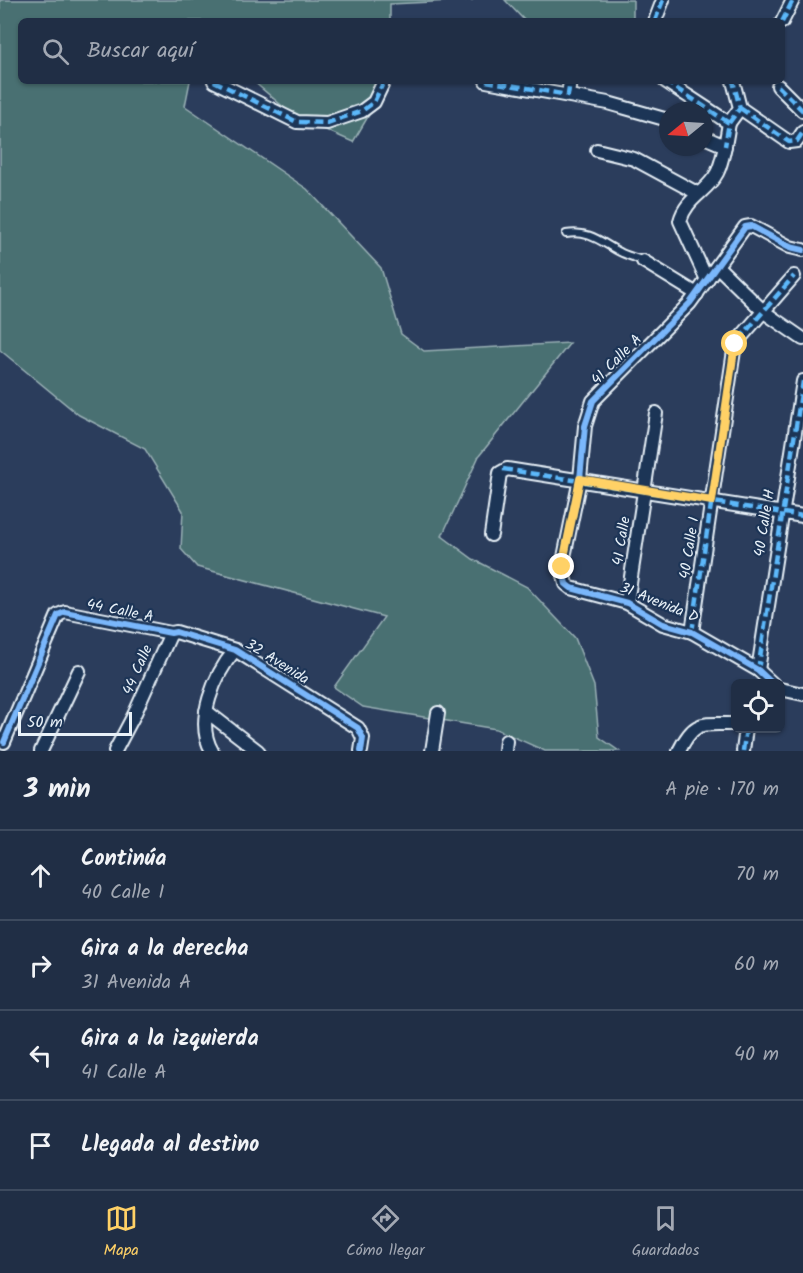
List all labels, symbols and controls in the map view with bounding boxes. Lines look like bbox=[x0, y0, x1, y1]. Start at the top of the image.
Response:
search box bbox=[18, 18, 785, 84]
text: Buscar aquí bbox=[87, 34, 194, 69]
icon: search bbox=[39, 35, 72, 68]
north arrow bbox=[659, 102, 713, 156]
street label: 41 Calle A bbox=[586, 329, 648, 391]
route start bbox=[721, 330, 747, 356]
street label: 40 Calle H bbox=[748, 488, 782, 558]
street label: 41 Calle bbox=[606, 515, 638, 567]
street label: 40 Calle I bbox=[673, 515, 707, 581]
route end bbox=[548, 553, 574, 579]
street label: 31 Avenida D bbox=[616, 576, 702, 630]
street label: 44 Calle A bbox=[84, 593, 156, 629]
street label: 32 Avenida bbox=[240, 633, 314, 691]
street label: 44 Calle bbox=[116, 641, 160, 699]
map controls bbox=[731, 679, 785, 733]
button: locate bbox=[731, 679, 785, 733]
scale bar bbox=[18, 709, 132, 736]
text: 50 m bbox=[27, 710, 63, 735]
text: 3 min bbox=[24, 769, 91, 811]
text: A pie · 170 m bbox=[665, 774, 779, 806]
text: Continúa bbox=[81, 842, 166, 877]
icon: ahead bbox=[24, 859, 57, 892]
text: 70 m bbox=[736, 859, 779, 891]
text: 40 Calle I bbox=[81, 877, 164, 909]
text: Gira a la derecha bbox=[81, 932, 248, 967]
icon: right bbox=[24, 949, 57, 982]
text: 60 m bbox=[734, 949, 779, 981]
text: 31 Avenida A bbox=[81, 967, 191, 999]
text: Gira a la izquierda bbox=[81, 1022, 259, 1057]
icon: left bbox=[24, 1039, 57, 1072]
text: 40 m bbox=[734, 1039, 779, 1071]
text: 41 Calle A bbox=[81, 1057, 167, 1089]
text: Llegada al destino bbox=[81, 1128, 259, 1163]
icon: arrive bbox=[24, 1129, 57, 1162]
tab: Mapa bbox=[104, 1202, 139, 1263]
tab: Cómo llegar bbox=[346, 1202, 425, 1263]
tab: Guardados bbox=[632, 1202, 699, 1263]

